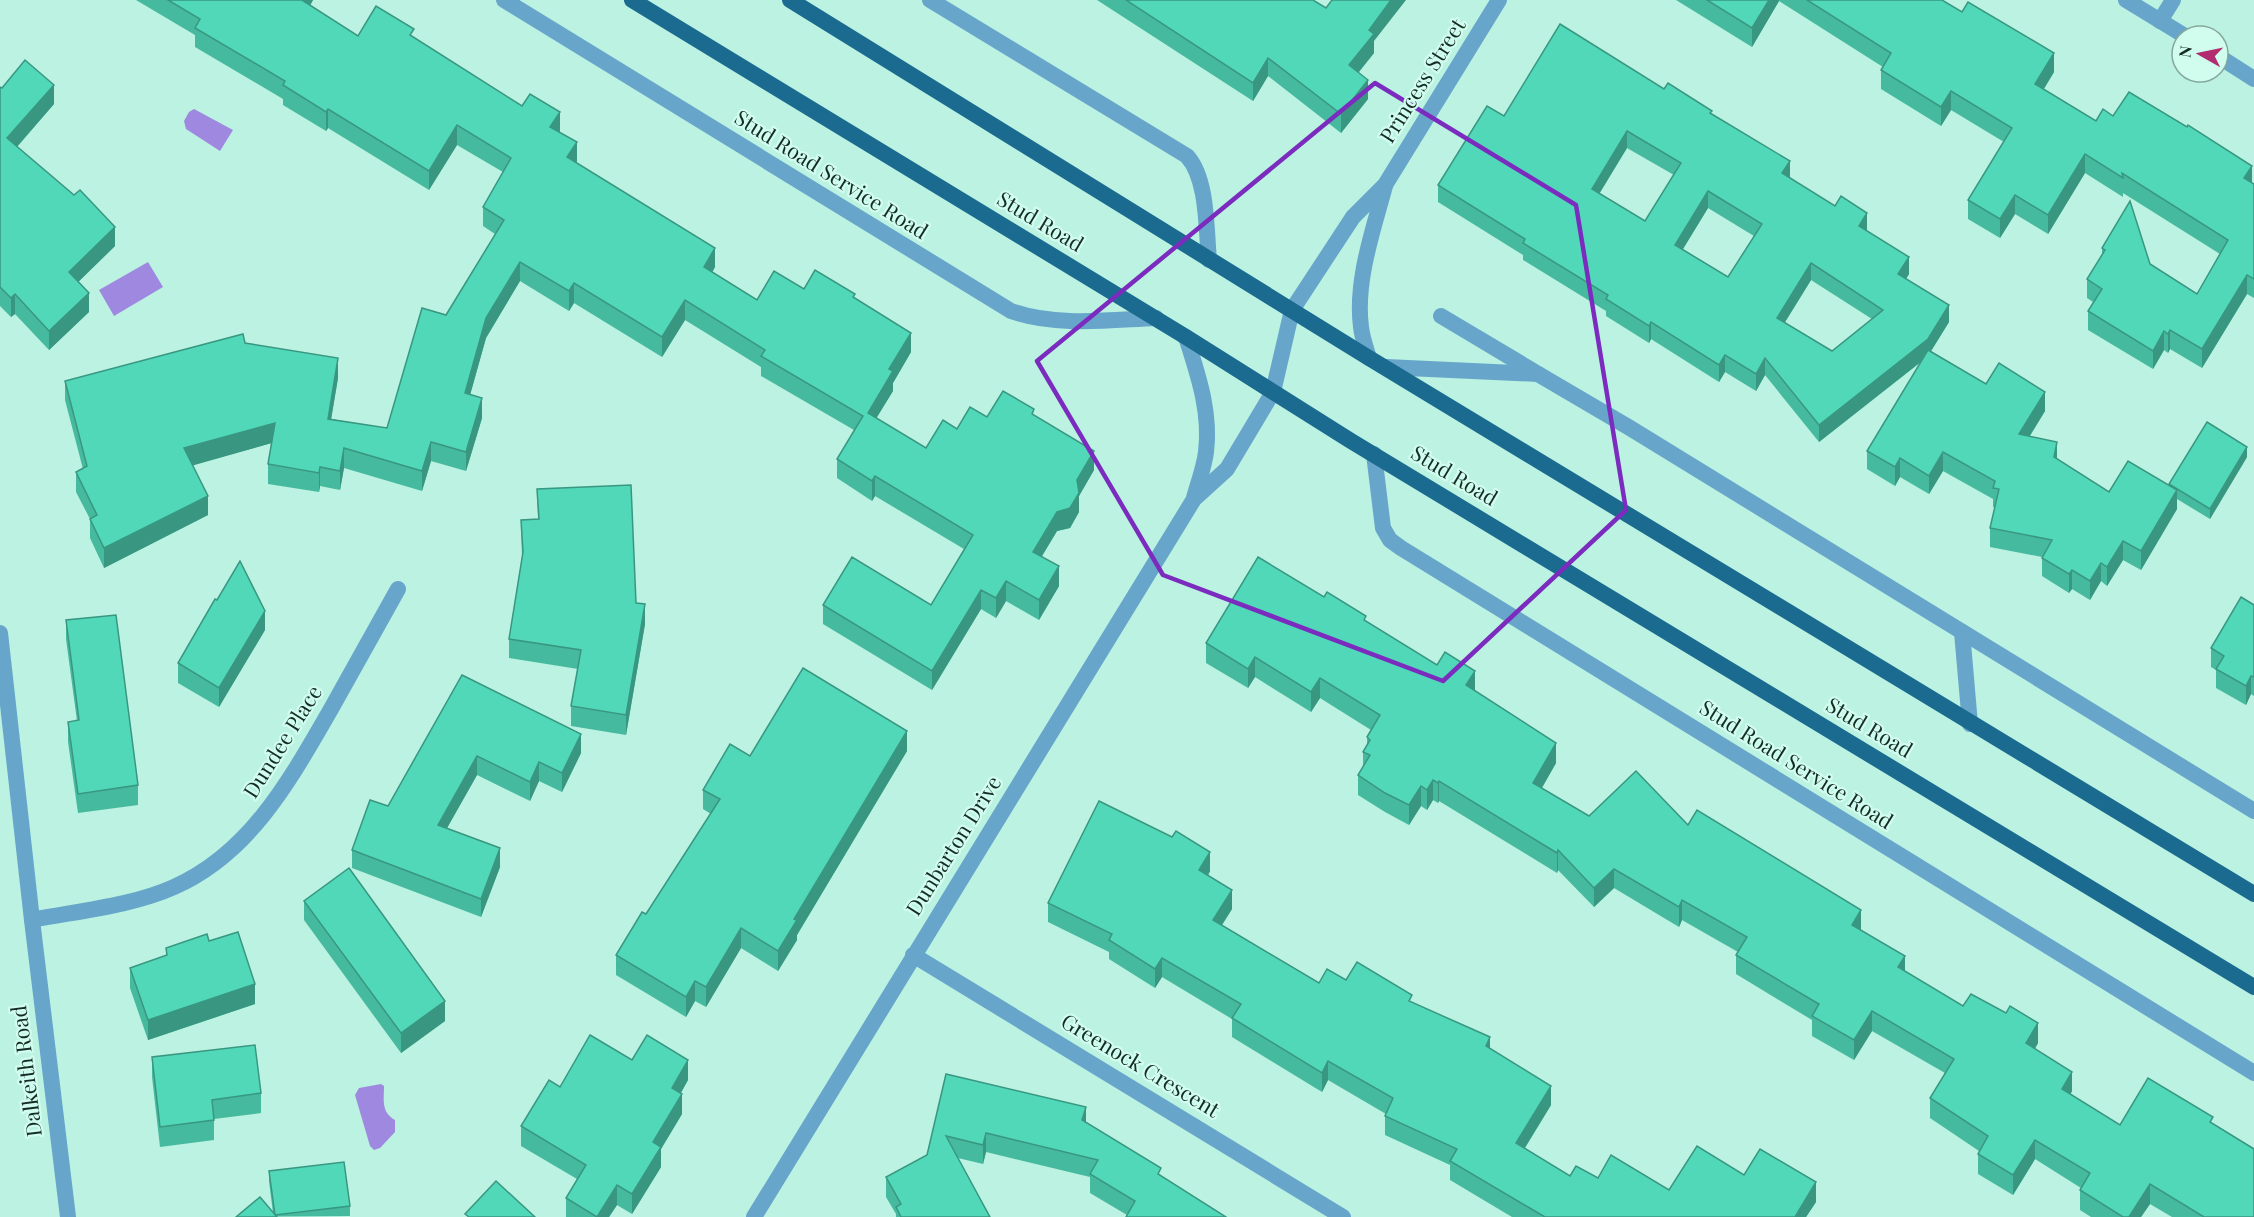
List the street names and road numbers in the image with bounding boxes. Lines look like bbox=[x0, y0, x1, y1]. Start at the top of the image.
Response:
street label: Princess Street bbox=[1372, 12, 1471, 147]
street label: Stud Road Service Road bbox=[730, 102, 934, 244]
street label: Stud Road bbox=[993, 184, 1089, 257]
street label: Stud Road bbox=[1407, 438, 1503, 511]
street label: Dundee Place bbox=[236, 679, 327, 803]
street label: Stud Road bbox=[1822, 690, 1918, 763]
street label: Stud Road Service Road bbox=[1695, 692, 1899, 834]
street label: Dunbarton Drive bbox=[898, 770, 1006, 920]
street label: Dalkeith Road bbox=[3, 1004, 47, 1138]
street label: Greenock Crescent bbox=[1057, 1006, 1226, 1123]

